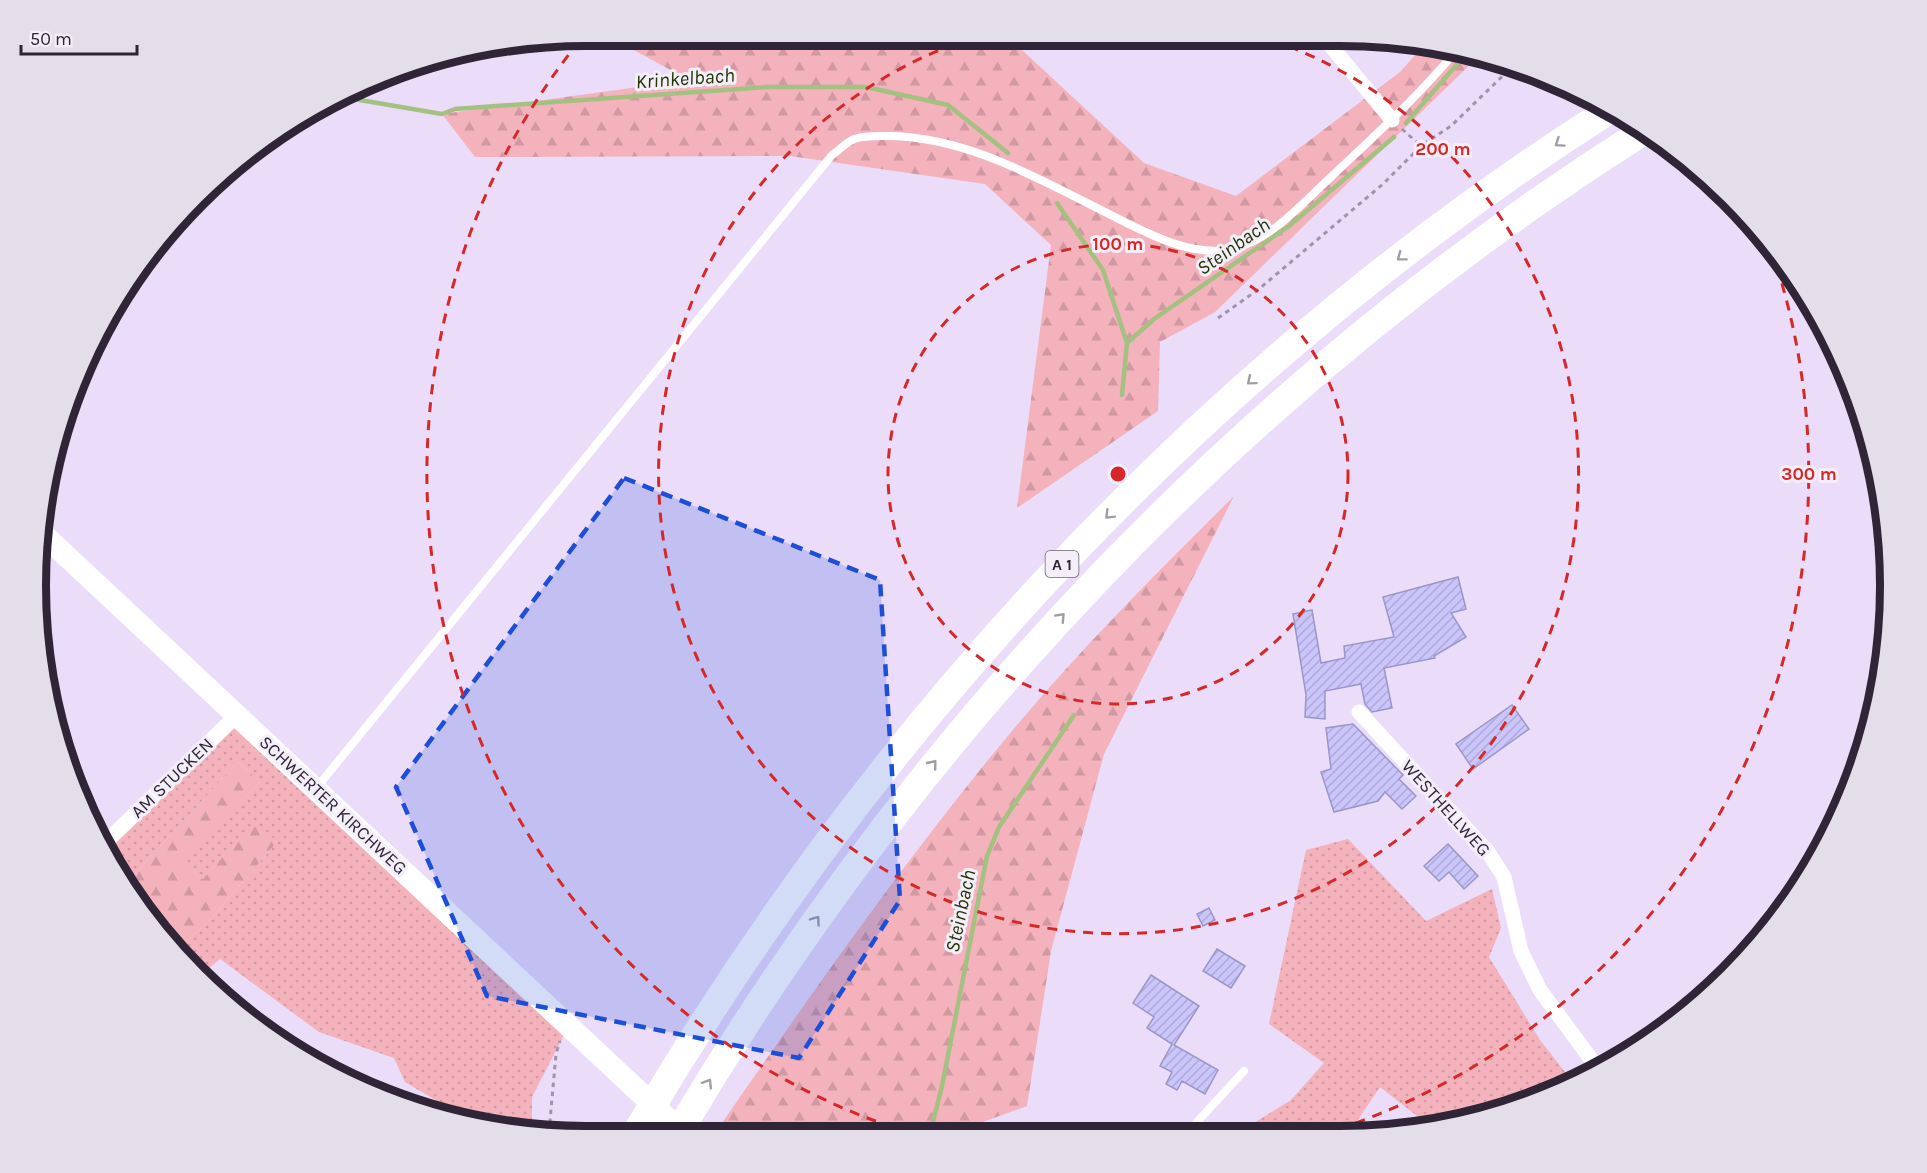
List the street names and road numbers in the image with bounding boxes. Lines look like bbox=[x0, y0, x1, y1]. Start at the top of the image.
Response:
road number: A 1 bbox=[1046, 551, 1078, 577]
street label: SCHWERTER KIRCHWEG bbox=[255, 731, 411, 879]
street label: AM STUCKEN bbox=[126, 733, 218, 823]
street label: WESTHELLWEG bbox=[1397, 755, 1495, 861]

